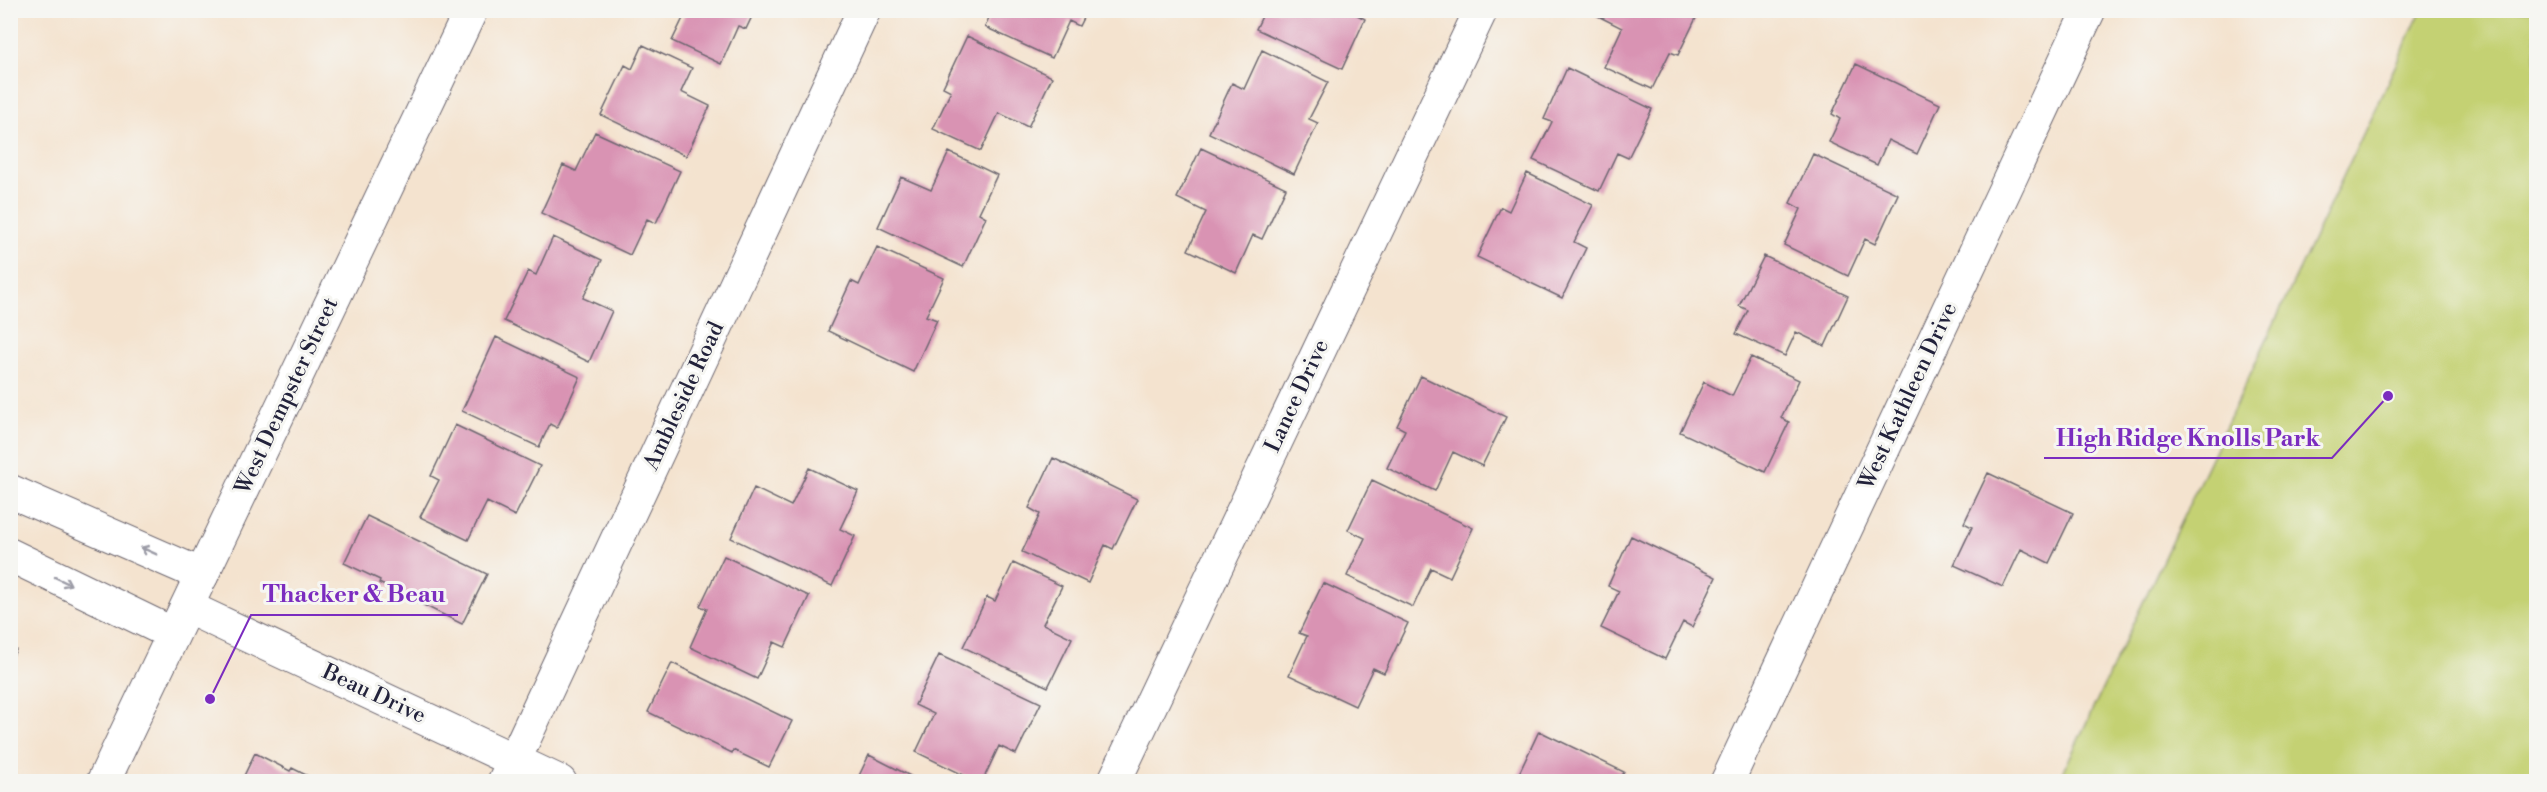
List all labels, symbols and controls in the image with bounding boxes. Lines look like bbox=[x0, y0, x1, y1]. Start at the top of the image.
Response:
street label: West Dempster Street bbox=[229, 293, 345, 500]
street label: West Kathleen Drive bbox=[1852, 298, 1963, 495]
street label: Ambleside Road bbox=[637, 317, 730, 475]
street label: Lance Drive bbox=[1259, 335, 1335, 457]
callout: High Ridge Knolls Park bbox=[2044, 416, 2332, 458]
text: High Ridge Knolls Park bbox=[2056, 424, 2321, 454]
one-way arrow bbox=[140, 544, 158, 556]
callout: Thacker & Beau bbox=[251, 573, 458, 615]
one-way arrow bbox=[54, 575, 72, 587]
text: Thacker & Beau bbox=[263, 580, 446, 610]
street label: Beau Drive bbox=[317, 658, 430, 730]

